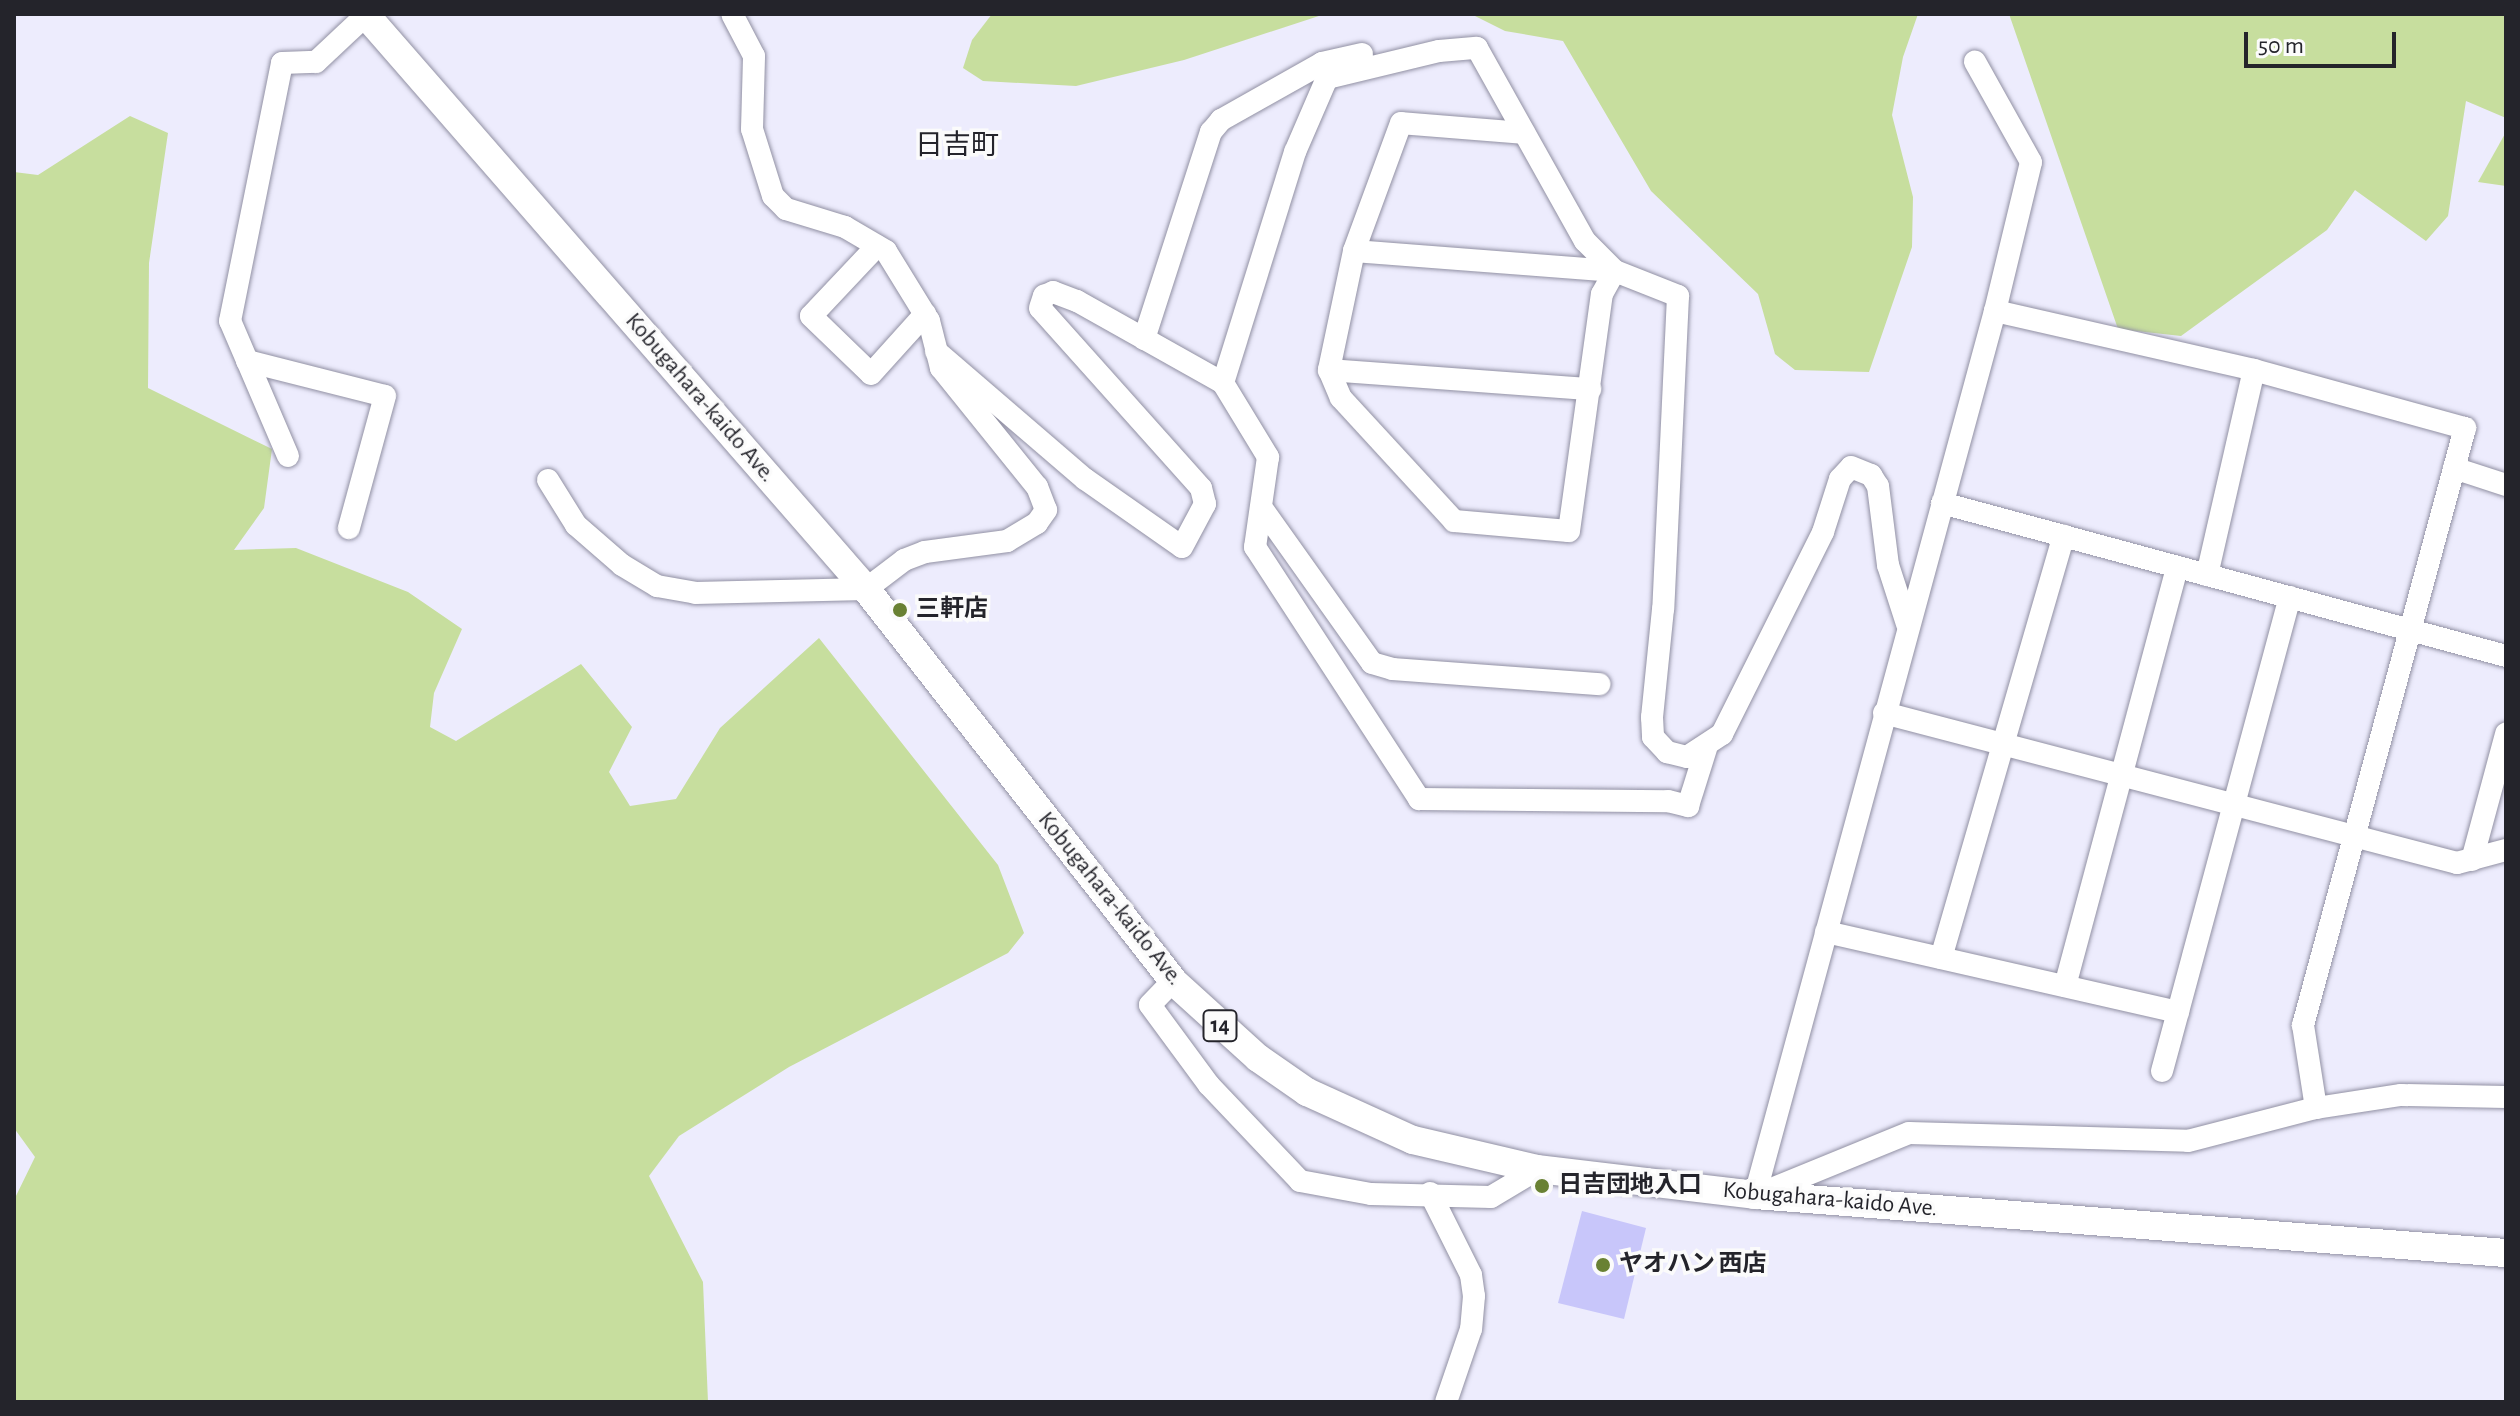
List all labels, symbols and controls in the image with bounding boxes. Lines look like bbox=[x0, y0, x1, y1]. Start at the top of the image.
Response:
scale bar bbox=[2248, 16, 2400, 66]
text: 50 m bbox=[2258, 34, 2304, 58]
district label: 日吉町 bbox=[915, 129, 999, 163]
street label: Kobugahara-kaido Ave. bbox=[619, 307, 781, 489]
place label: 三軒店 bbox=[916, 596, 988, 624]
marker: 三軒店 bbox=[891, 601, 909, 619]
street label: Kobugahara-kaido Ave. bbox=[1031, 806, 1189, 992]
road number: 14 bbox=[1202, 1008, 1238, 1044]
place label: 日吉団地入口 bbox=[1558, 1172, 1702, 1200]
street label: Kobugahara-kaido Ave. bbox=[1722, 1176, 1938, 1224]
marker: 日吉団地入口 bbox=[1533, 1177, 1551, 1195]
place label: ヤオハン 西店 bbox=[1619, 1251, 1767, 1279]
marker: ヤオハン 西店 bbox=[1594, 1256, 1612, 1274]

